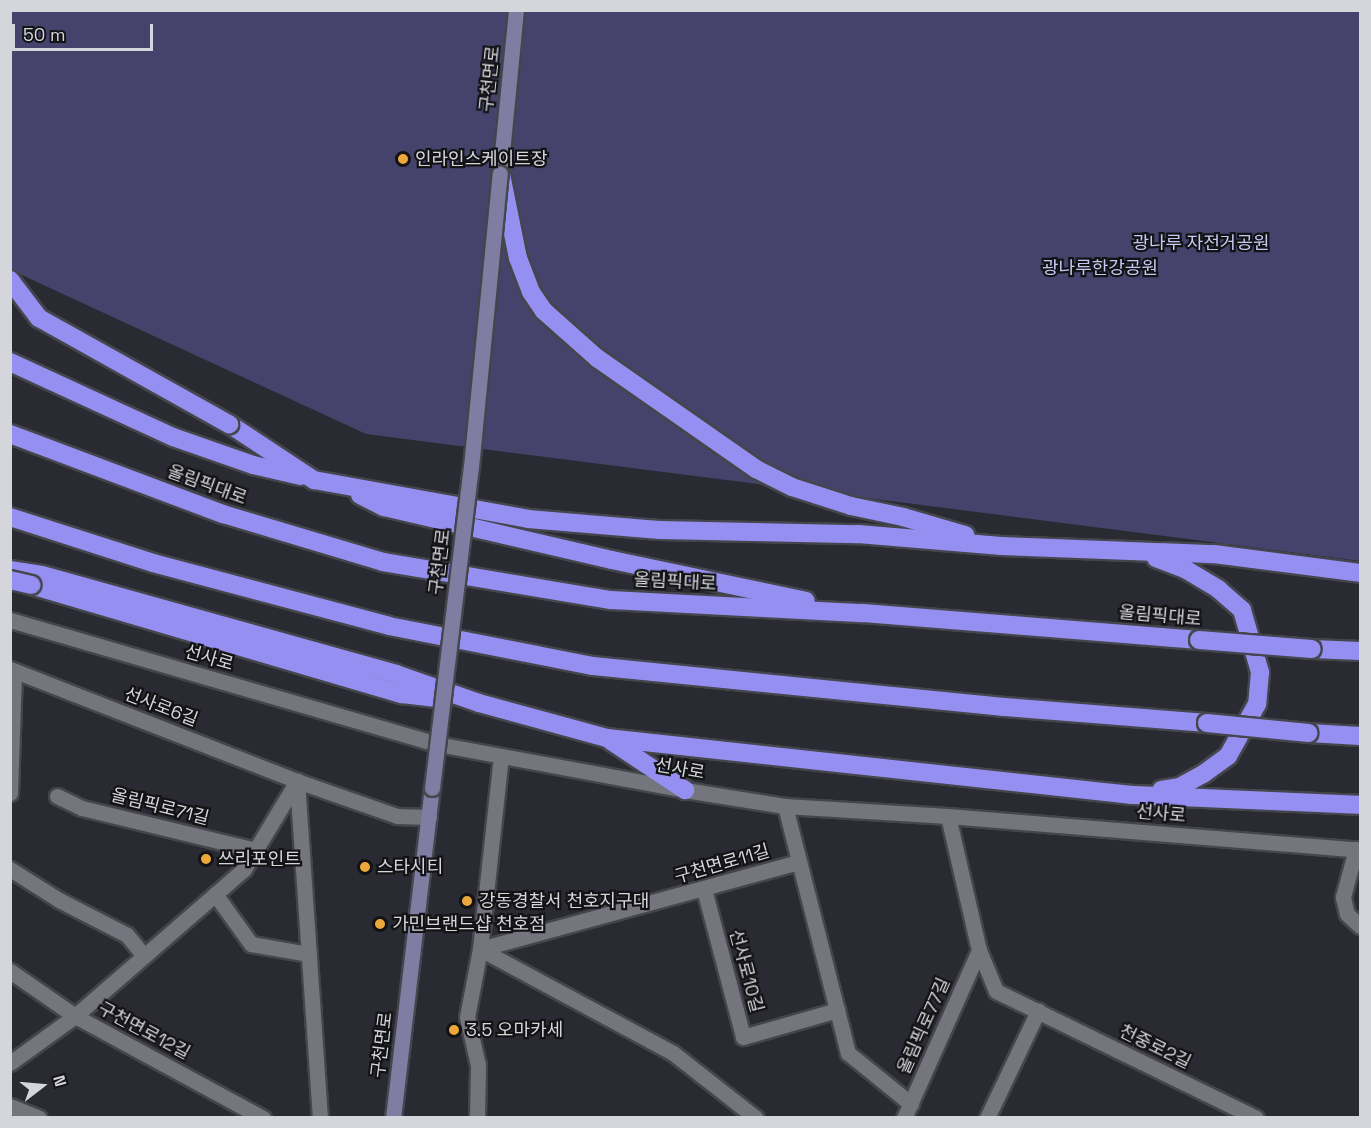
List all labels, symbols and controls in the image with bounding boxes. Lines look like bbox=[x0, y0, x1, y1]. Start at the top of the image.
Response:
scale bar bbox=[15, 12, 156, 50]
text: 50 m bbox=[23, 23, 65, 46]
street label: 구천면로 bbox=[476, 45, 504, 113]
place label: 인라인스케이트장 bbox=[415, 148, 547, 170]
marker: 인라인스케이트장 bbox=[396, 152, 410, 166]
park label: 광나루 자전거공원 bbox=[1132, 232, 1270, 254]
park label: 광나루한강공원 bbox=[1042, 257, 1158, 279]
street label: 올림픽대로 bbox=[164, 461, 250, 509]
street label: 구천면로 bbox=[425, 528, 455, 596]
street label: 올림픽대로 bbox=[633, 569, 717, 595]
street label: 올림픽대로 bbox=[1118, 602, 1202, 630]
street label: 선사로 bbox=[182, 641, 236, 675]
street label: 선사로6길 bbox=[121, 683, 201, 731]
street label: 선사로 bbox=[654, 754, 706, 784]
street label: 올림픽로71길 bbox=[109, 784, 211, 830]
street label: 선사로 bbox=[1135, 801, 1187, 827]
street label: 구천면로11길 bbox=[672, 840, 772, 888]
place label: 쓰리포인트 bbox=[218, 848, 301, 870]
marker: 쓰리포인트 bbox=[199, 852, 213, 866]
place label: 스타시티 bbox=[377, 856, 443, 878]
marker: 스타시티 bbox=[358, 860, 372, 874]
place label: 강동경찰서 천호지구대 bbox=[479, 890, 649, 912]
marker: 강동경찰서 천호지구대 bbox=[460, 894, 474, 908]
place label: 가민브랜드샵 천호점 bbox=[392, 913, 546, 935]
marker: 가민브랜드샵 천호점 bbox=[373, 917, 387, 931]
street label: 선사로10길 bbox=[725, 927, 767, 1015]
street label: 올림픽로77길 bbox=[893, 975, 955, 1077]
street label: 구천면로12길 bbox=[94, 998, 194, 1064]
street label: 구천면로 bbox=[367, 1011, 397, 1079]
place label: 3.5 오마카세 bbox=[466, 1019, 563, 1041]
street label: 천중로2길 bbox=[1116, 1020, 1194, 1074]
marker: 3.5 오마카세 bbox=[447, 1023, 461, 1037]
north arrow bbox=[12, 1056, 72, 1116]
text: N bbox=[48, 1073, 71, 1089]

